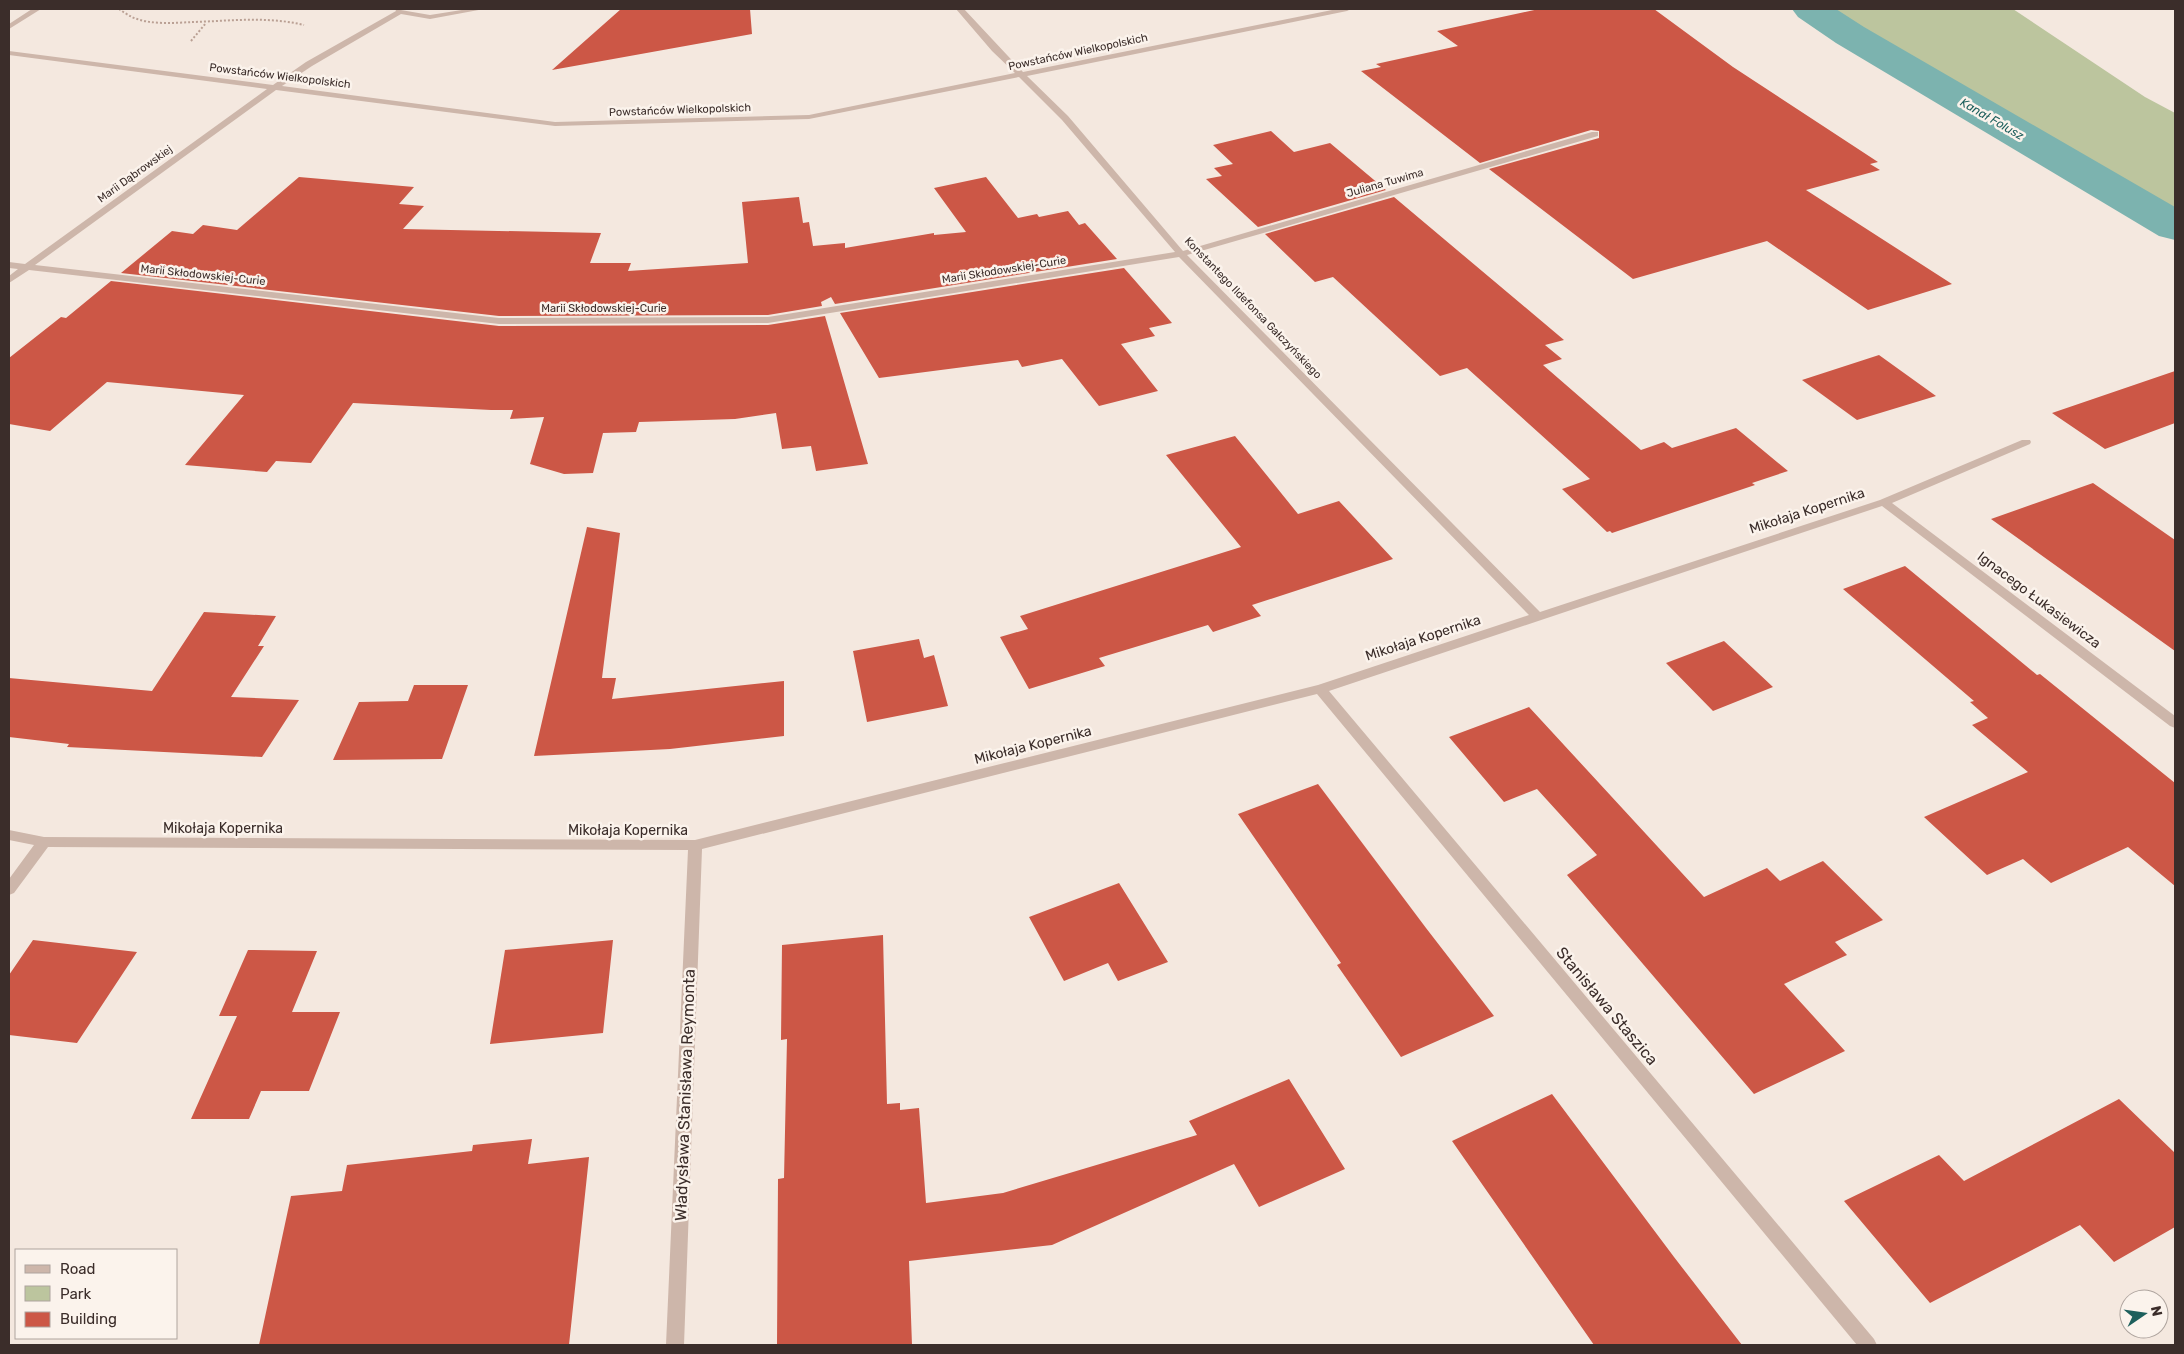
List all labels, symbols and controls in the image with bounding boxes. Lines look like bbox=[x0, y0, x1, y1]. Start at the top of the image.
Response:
street label: Powstańców Wielkopolskich bbox=[1007, 31, 1149, 73]
street label: Powstańców Wielkopolskich bbox=[209, 61, 351, 91]
water label: Kanał Folusz bbox=[1958, 95, 2026, 143]
street label: Powstańców Wielkopolskich bbox=[609, 101, 751, 119]
street label: Marii Dąbrowskiej bbox=[95, 142, 175, 205]
street label: Juliana Tuwima bbox=[1345, 166, 1425, 200]
street label: Konstantego Ildefonsa Gałczyńskiego bbox=[1182, 235, 1324, 381]
street label: Marii Skłodowskiej-Curie bbox=[941, 254, 1067, 286]
street label: Marii Skłodowskiej-Curie bbox=[140, 262, 266, 288]
street label: Marii Skłodowskiej-Curie bbox=[541, 302, 667, 315]
street label: Mikołaja Kopernika bbox=[1747, 484, 1867, 538]
street label: Ignacego Łukasiewicza bbox=[1974, 548, 2104, 652]
street label: Mikołaja Kopernika bbox=[1363, 611, 1483, 665]
street label: Mikołaja Kopernika bbox=[973, 722, 1093, 768]
street label: Mikołaja Kopernika bbox=[163, 820, 283, 837]
street label: Mikołaja Kopernika bbox=[568, 822, 688, 839]
street label: Stanisława Staszica bbox=[1552, 943, 1662, 1069]
street label: Władysława Stanisława Reymonta bbox=[671, 969, 699, 1221]
legend bbox=[15, 1249, 178, 1339]
text: Road bbox=[60, 1260, 96, 1278]
text: Park bbox=[60, 1285, 91, 1303]
north arrow bbox=[2119, 1289, 2169, 1339]
text: N bbox=[2147, 1304, 2166, 1318]
text: Building bbox=[60, 1310, 117, 1328]

